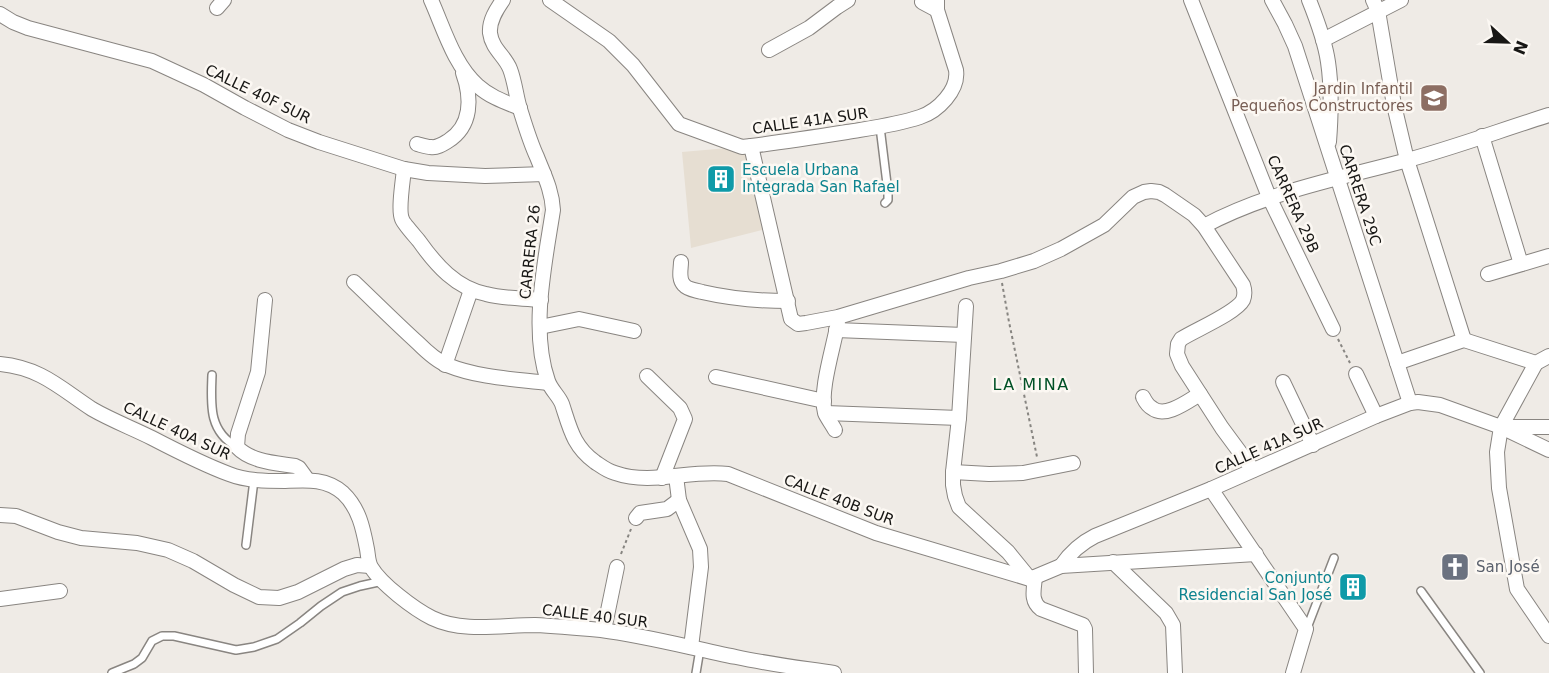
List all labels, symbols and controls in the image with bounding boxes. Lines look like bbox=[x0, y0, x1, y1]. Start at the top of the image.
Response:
north arrow bbox=[1477, 12, 1537, 72]
text: N bbox=[1509, 38, 1532, 57]
street label: CALLE 40F SUR bbox=[202, 61, 314, 127]
place label: Jardin Infantil Pequeños Constructores bbox=[1231, 80, 1413, 115]
school or university icon: Jardin Infantil Pequeños Constructores bbox=[1418, 82, 1450, 114]
street label: CALLE 41A SUR bbox=[751, 104, 869, 138]
street label: CARRERA 29C bbox=[1335, 142, 1385, 248]
street label: CARRERA 29B bbox=[1263, 152, 1323, 256]
place label: Escuela Urbana Integrada San Rafael bbox=[742, 161, 900, 196]
building icon: Escuela Urbana Integrada San Rafael bbox=[705, 163, 737, 195]
street label: CARRERA 26 bbox=[516, 204, 544, 300]
district label: LA MINA bbox=[992, 375, 1070, 394]
street label: CALLE 40A SUR bbox=[120, 398, 234, 464]
street label: CALLE 41A SUR bbox=[1212, 414, 1326, 478]
street label: CALLE 40B SUR bbox=[781, 471, 897, 529]
church icon: San José bbox=[1439, 551, 1471, 583]
place label: San José bbox=[1476, 558, 1540, 576]
place label: Conjunto Residencial San José bbox=[1179, 569, 1332, 604]
building icon: Conjunto Residencial San José bbox=[1337, 571, 1369, 603]
street label: CALLE 40 SUR bbox=[541, 601, 649, 631]

